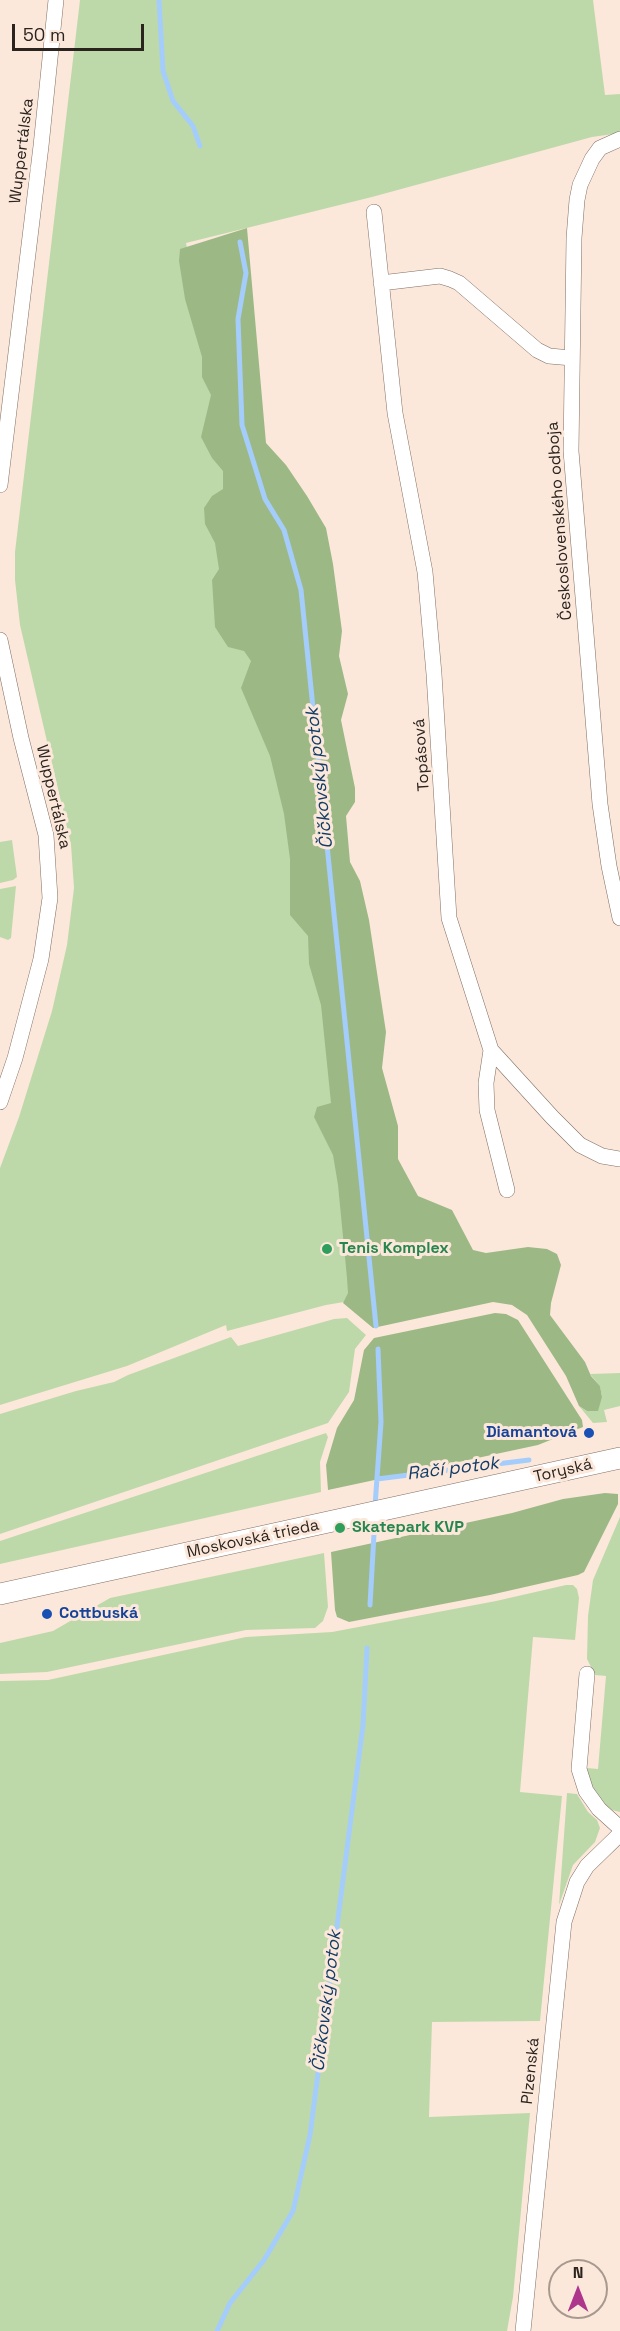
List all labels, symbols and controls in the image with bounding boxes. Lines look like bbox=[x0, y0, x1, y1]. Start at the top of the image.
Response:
scale bar bbox=[15, 12, 147, 50]
text: 50 m bbox=[23, 23, 65, 46]
street label: Wuppertálska bbox=[6, 97, 38, 205]
street label: Československého odboja bbox=[543, 421, 577, 621]
water label: Čičkovský potok bbox=[302, 706, 338, 850]
street label: Topásová bbox=[410, 718, 434, 792]
street label: Wuppertálska bbox=[32, 743, 74, 851]
place label: Tenis Komplex bbox=[339, 1239, 449, 1259]
marker: Tenis Komplex bbox=[320, 1242, 334, 1256]
place label: Diamantová bbox=[486, 1423, 577, 1443]
marker: Diamantová bbox=[582, 1426, 596, 1440]
water label: Račí potok bbox=[406, 1453, 500, 1485]
street label: Toryská bbox=[532, 1455, 594, 1487]
street label: Moskovská trieda bbox=[185, 1516, 321, 1562]
place label: Skatepark KVP bbox=[352, 1518, 464, 1538]
marker: Skatepark KVP bbox=[333, 1521, 347, 1535]
place label: Cottbuská bbox=[59, 1604, 138, 1624]
marker: Cottbuská bbox=[40, 1607, 54, 1621]
water label: Čičkovský potok bbox=[308, 1929, 346, 2073]
street label: Plzenská bbox=[518, 2037, 544, 2105]
north arrow bbox=[548, 2259, 608, 2319]
text: N bbox=[573, 2262, 583, 2283]

